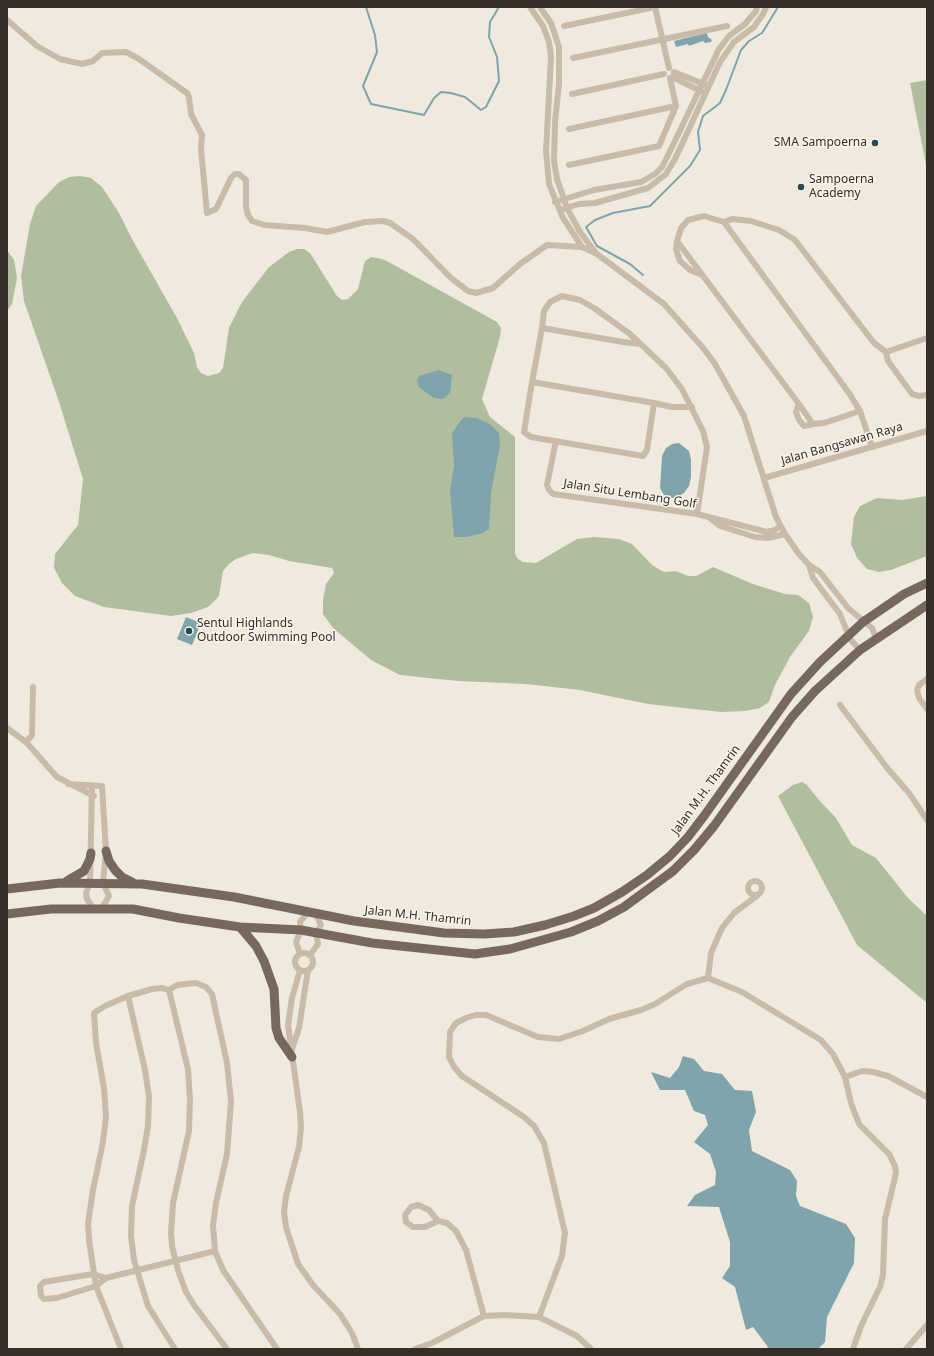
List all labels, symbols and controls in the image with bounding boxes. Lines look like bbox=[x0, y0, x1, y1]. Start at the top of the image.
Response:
place label: SMA Sampoerna bbox=[774, 136, 867, 150]
marker: SMA Sampoerna bbox=[870, 138, 880, 148]
place label: Sampoerna Academy bbox=[809, 173, 874, 201]
marker: Sampoerna Academy bbox=[796, 182, 806, 192]
street label: Jalan Bangsawan Raya bbox=[779, 420, 905, 468]
street label: Jalan Situ Lembang Golf bbox=[562, 476, 698, 512]
place label: Sentul Highlands Outdoor Swimming Pool bbox=[197, 617, 336, 645]
marker: Sentul Highlands Outdoor Swimming Pool bbox=[184, 626, 194, 636]
street label: Jalan M.H. Thamrin bbox=[669, 742, 743, 838]
street label: Jalan M.H. Thamrin bbox=[364, 903, 472, 929]

